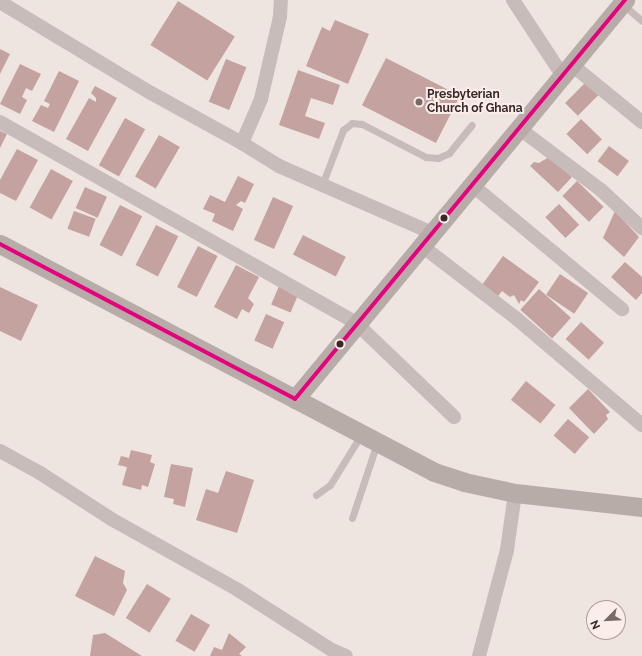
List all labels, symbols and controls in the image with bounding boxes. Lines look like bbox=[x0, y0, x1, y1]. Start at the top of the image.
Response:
place label: Presbyterian Church of Ghana bbox=[427, 88, 523, 116]
marker: Presbyterian Church of Ghana bbox=[414, 97, 424, 107]
unlabelled marker bbox=[439, 213, 449, 223]
unlabelled marker bbox=[335, 339, 345, 349]
north arrow bbox=[586, 600, 626, 640]
text: N bbox=[588, 618, 603, 631]

